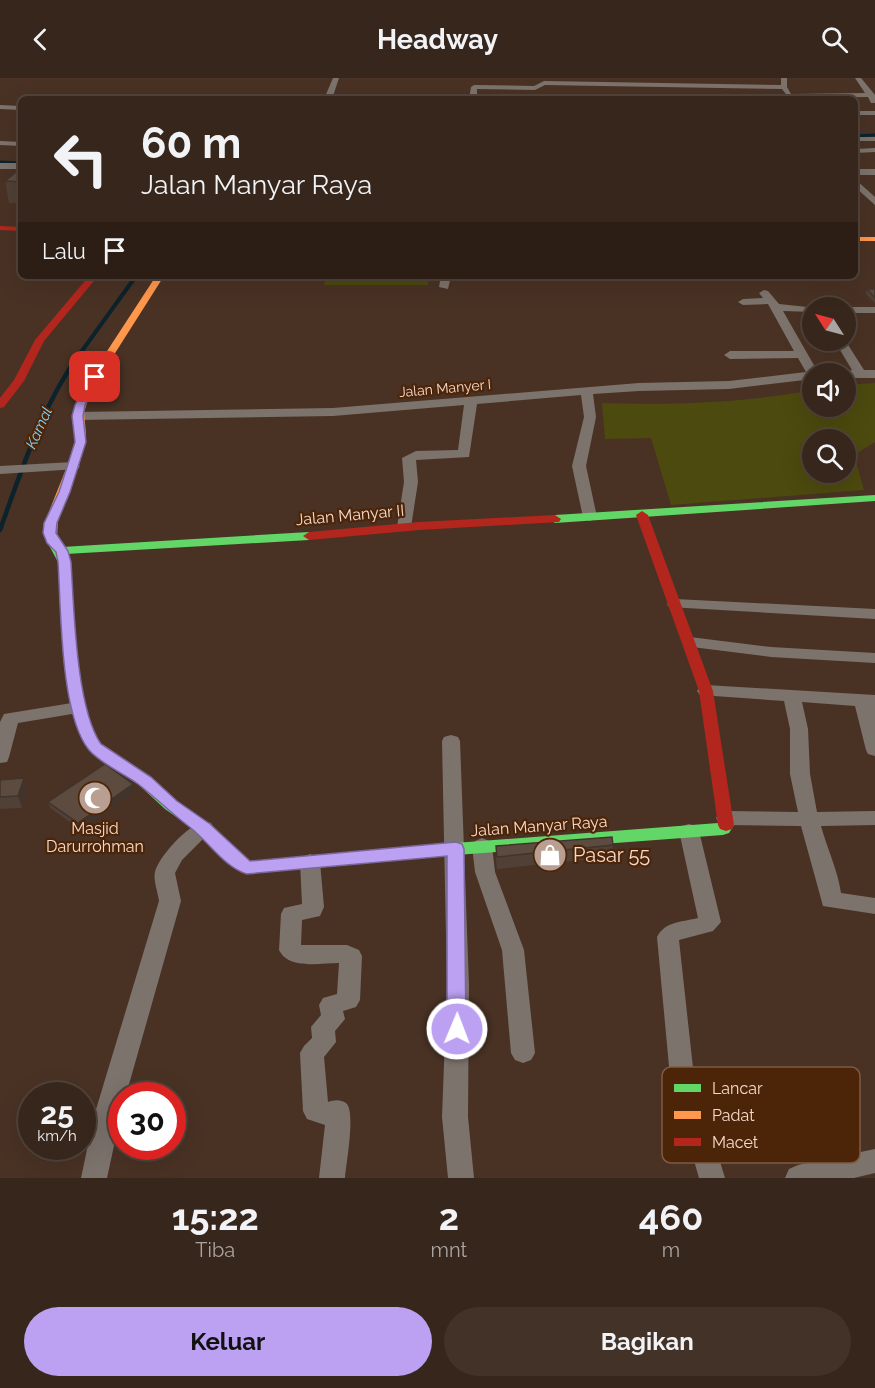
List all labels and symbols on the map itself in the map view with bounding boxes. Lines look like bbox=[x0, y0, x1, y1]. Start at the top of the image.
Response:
north arrow bbox=[802, 297, 856, 351]
pin bbox=[69, 351, 120, 402]
street label: Jalan Manyer I bbox=[398, 376, 492, 400]
water label: Kamal bbox=[22, 404, 56, 452]
street label: Jalan Manyar II bbox=[295, 501, 405, 529]
mosque icon: Masjid Darurrohman bbox=[77, 780, 113, 816]
street label: Jalan Manyar Raya bbox=[470, 812, 608, 840]
place label: Masjid Darurrohman bbox=[46, 819, 144, 856]
shop icon: Pasar 55 bbox=[532, 837, 568, 873]
place label: Pasar 55 bbox=[573, 843, 650, 867]
position arrow bbox=[425, 997, 489, 1061]
legend bbox=[662, 1067, 860, 1163]
text: Lancar bbox=[712, 1079, 763, 1098]
speed limit sign: 30 bbox=[108, 1082, 186, 1160]
text: Padat bbox=[712, 1106, 755, 1125]
text: Macet bbox=[712, 1133, 759, 1152]

